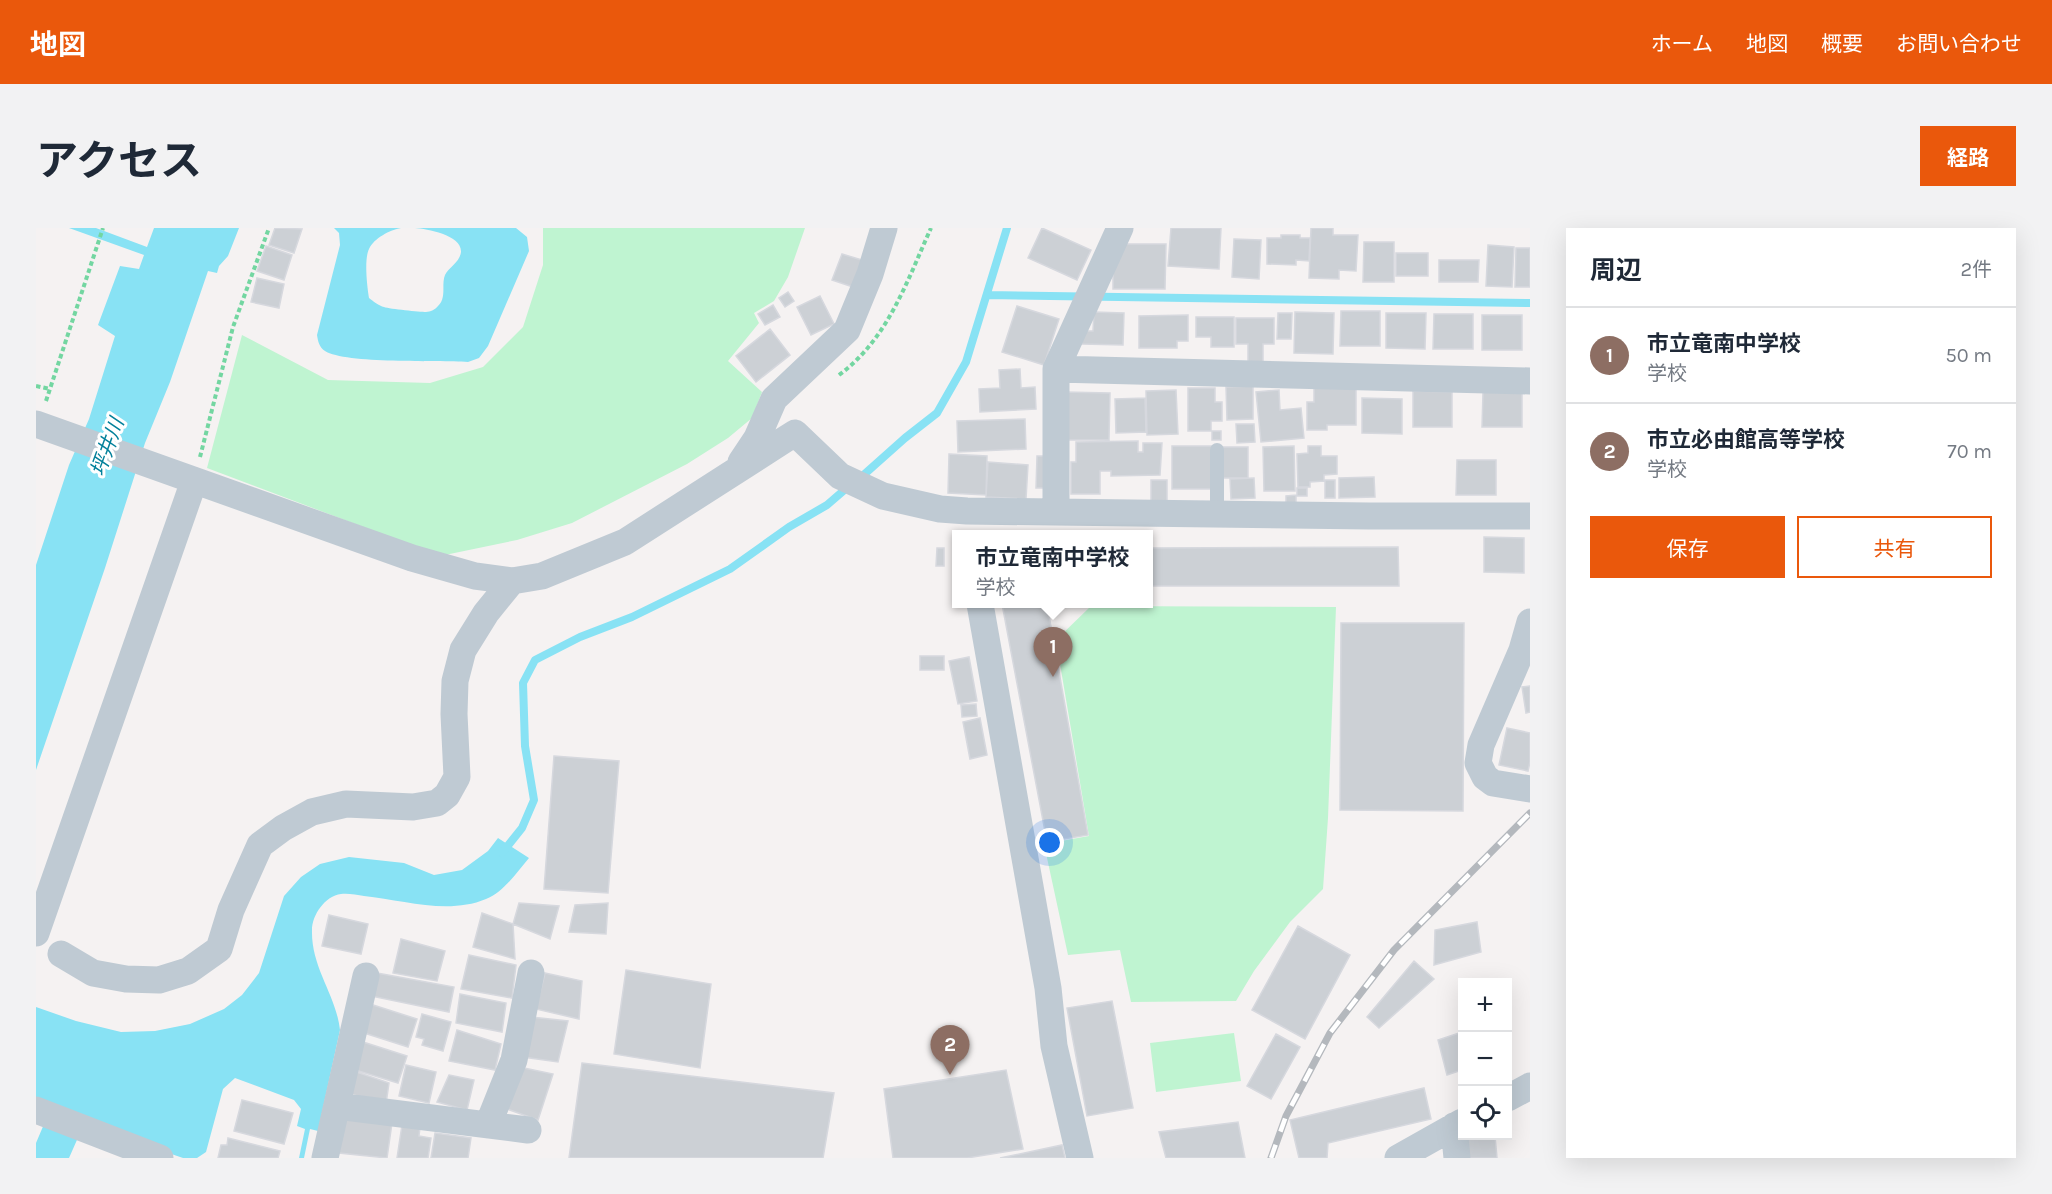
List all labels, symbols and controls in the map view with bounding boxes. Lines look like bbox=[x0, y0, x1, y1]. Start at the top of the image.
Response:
text: 地図 bbox=[30, 28, 86, 61]
text: ホーム bbox=[1651, 32, 1713, 56]
text: 地図 bbox=[1746, 32, 1788, 56]
text: 概要 bbox=[1821, 32, 1863, 56]
text: お問い合わせ bbox=[1896, 32, 2022, 56]
button: 経路 bbox=[1920, 126, 2016, 186]
text: アクセス bbox=[36, 136, 202, 186]
text: 周辺 bbox=[1590, 255, 1642, 286]
text: 2件 bbox=[1960, 258, 1992, 281]
text: 市立竜南中学校 bbox=[1647, 331, 1801, 357]
text: 1 bbox=[1606, 344, 1613, 367]
text: 50 m bbox=[1945, 344, 1992, 367]
text: 学校 bbox=[1647, 362, 1687, 385]
water label: 坪井川 bbox=[86, 413, 129, 479]
text: 市立必由館高等学校 bbox=[1647, 427, 1845, 453]
text: 2 bbox=[1603, 440, 1616, 463]
text: 70 m bbox=[1947, 440, 1992, 463]
text: 学校 bbox=[1647, 458, 1687, 481]
button: 保存 bbox=[1590, 516, 1785, 578]
button: 共有 bbox=[1797, 516, 1992, 578]
popup bbox=[952, 530, 1153, 608]
text: 市立竜南中学校 bbox=[975, 545, 1130, 571]
text: 学校 bbox=[975, 576, 1015, 599]
pin: 1 bbox=[1034, 628, 1072, 677]
your location bbox=[1035, 828, 1064, 857]
map controls bbox=[1458, 978, 1512, 1140]
button: + bbox=[1458, 978, 1512, 1032]
pin: 2 bbox=[930, 1026, 970, 1075]
button: − bbox=[1458, 1032, 1512, 1086]
button: locate bbox=[1458, 1086, 1512, 1140]

